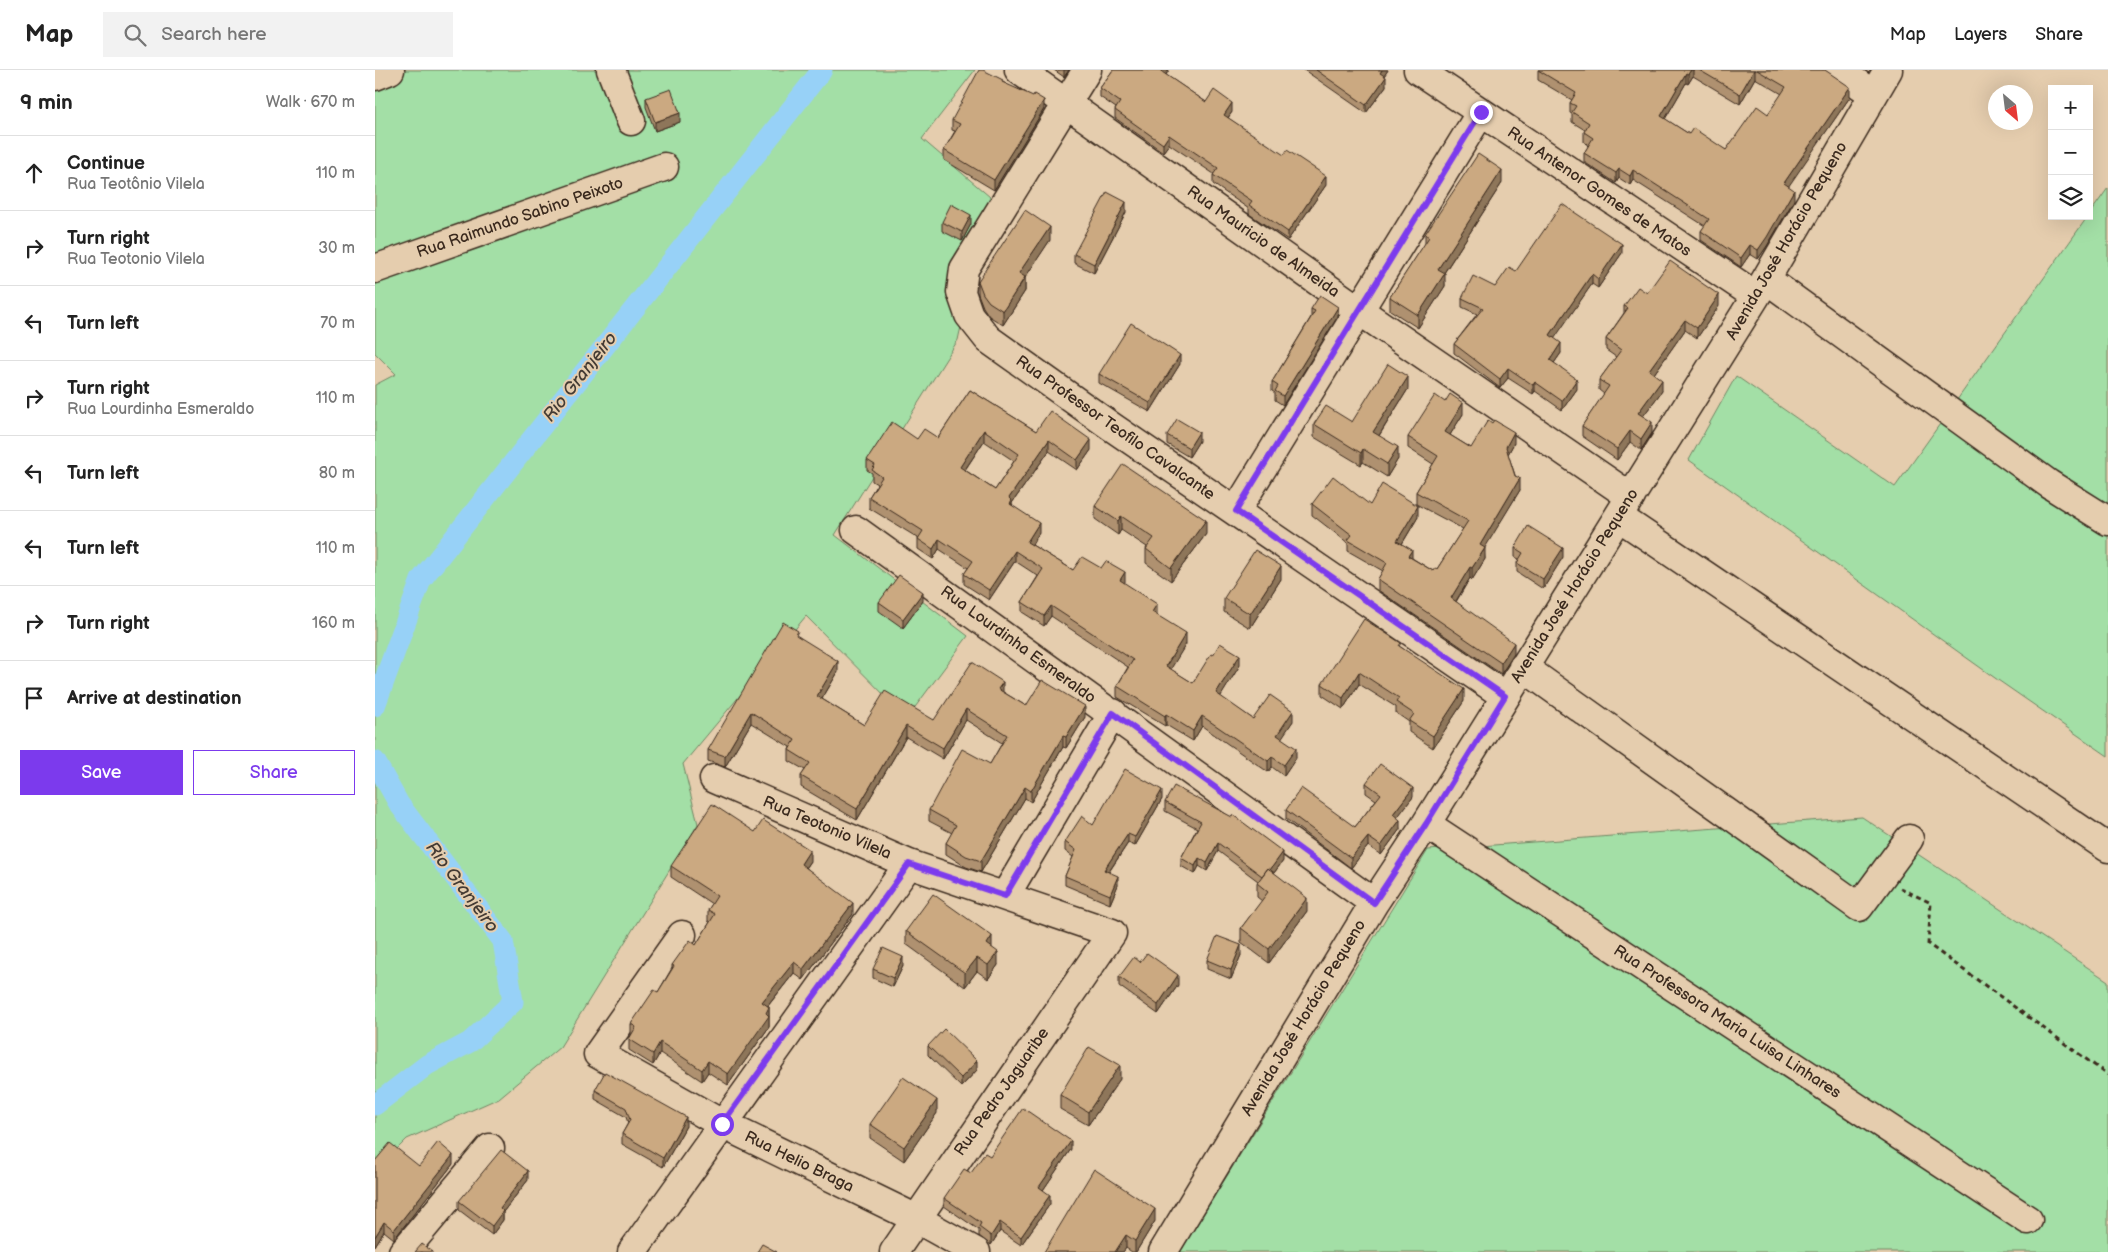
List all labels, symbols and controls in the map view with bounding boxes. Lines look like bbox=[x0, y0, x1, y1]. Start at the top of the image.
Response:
search box bbox=[103, 12, 453, 57]
text: Map bbox=[25, 20, 73, 49]
icon: search bbox=[121, 21, 149, 49]
text: Search here bbox=[161, 23, 267, 46]
text: Map bbox=[1890, 24, 1926, 45]
text: Layers bbox=[1954, 24, 2007, 45]
text: Share bbox=[2035, 24, 2083, 45]
north arrow bbox=[1988, 85, 2033, 130]
map controls bbox=[2048, 85, 2093, 220]
button: + bbox=[2048, 85, 2093, 130]
text: 9 min bbox=[20, 90, 73, 115]
text: Walk · 670 m bbox=[266, 93, 355, 112]
route end bbox=[1470, 101, 1493, 124]
street label: Rua Antenor Gomes de Matos bbox=[1503, 123, 1695, 261]
button: − bbox=[2048, 130, 2093, 175]
street label: Avenida José Horácio Pequeno bbox=[1722, 139, 1852, 343]
text: Continue bbox=[67, 152, 145, 175]
icon: ahead bbox=[20, 159, 48, 187]
text: 110 m bbox=[316, 164, 355, 183]
street label: Rua Raimundo Sabino Peixoto bbox=[414, 174, 626, 262]
text: Rua Teotônio Vilela bbox=[67, 175, 205, 194]
button: layers bbox=[2048, 175, 2093, 220]
street label: Rua Mauricio de Almeida bbox=[1183, 182, 1343, 302]
text: Turn right bbox=[67, 227, 150, 250]
icon: right bbox=[20, 234, 48, 262]
text: 30 m bbox=[318, 239, 355, 258]
text: Rua Teotonio Vilela bbox=[67, 250, 205, 269]
icon: left bbox=[20, 309, 48, 337]
text: Turn left bbox=[67, 312, 139, 335]
text: 70 m bbox=[320, 314, 355, 333]
water label: Rio Granjeiro bbox=[539, 328, 621, 426]
street label: Rua Professor Teofilo Cavalcante bbox=[1012, 352, 1219, 505]
text: Turn right bbox=[67, 377, 150, 400]
icon: right bbox=[20, 384, 48, 412]
text: 110 m bbox=[316, 389, 355, 408]
text: Rua Lourdinha Esmeraldo bbox=[67, 400, 254, 419]
icon: left bbox=[20, 459, 48, 487]
text: Turn left bbox=[67, 462, 139, 485]
text: 80 m bbox=[319, 464, 355, 483]
street label: Avenida José Horácio Pequeno bbox=[1507, 485, 1643, 687]
icon: left bbox=[20, 534, 48, 562]
text: Turn left bbox=[67, 537, 139, 560]
text: 110 m bbox=[316, 539, 355, 558]
street label: Rua Lourdinha Esmeraldo bbox=[937, 582, 1099, 708]
icon: right bbox=[20, 609, 48, 637]
text: Turn right bbox=[67, 612, 150, 635]
text: 160 m bbox=[312, 614, 355, 633]
icon: arrive bbox=[20, 684, 48, 712]
text: Arrive at destination bbox=[67, 687, 242, 710]
button: Save bbox=[20, 750, 183, 795]
button: Share bbox=[193, 750, 355, 795]
street label: Rua Teotonio Vilela bbox=[760, 792, 894, 864]
water label: Rio Granjeiro bbox=[421, 838, 503, 936]
street label: Avenida José Horácio Pequeno bbox=[1238, 916, 1370, 1120]
street label: Rua Professora Maria Luisa Linhares bbox=[1610, 941, 1844, 1103]
street label: Rua Pedro Jaguaribe bbox=[951, 1024, 1054, 1160]
route start bbox=[711, 1113, 734, 1136]
street label: Rua Helio Braga bbox=[741, 1127, 857, 1197]

